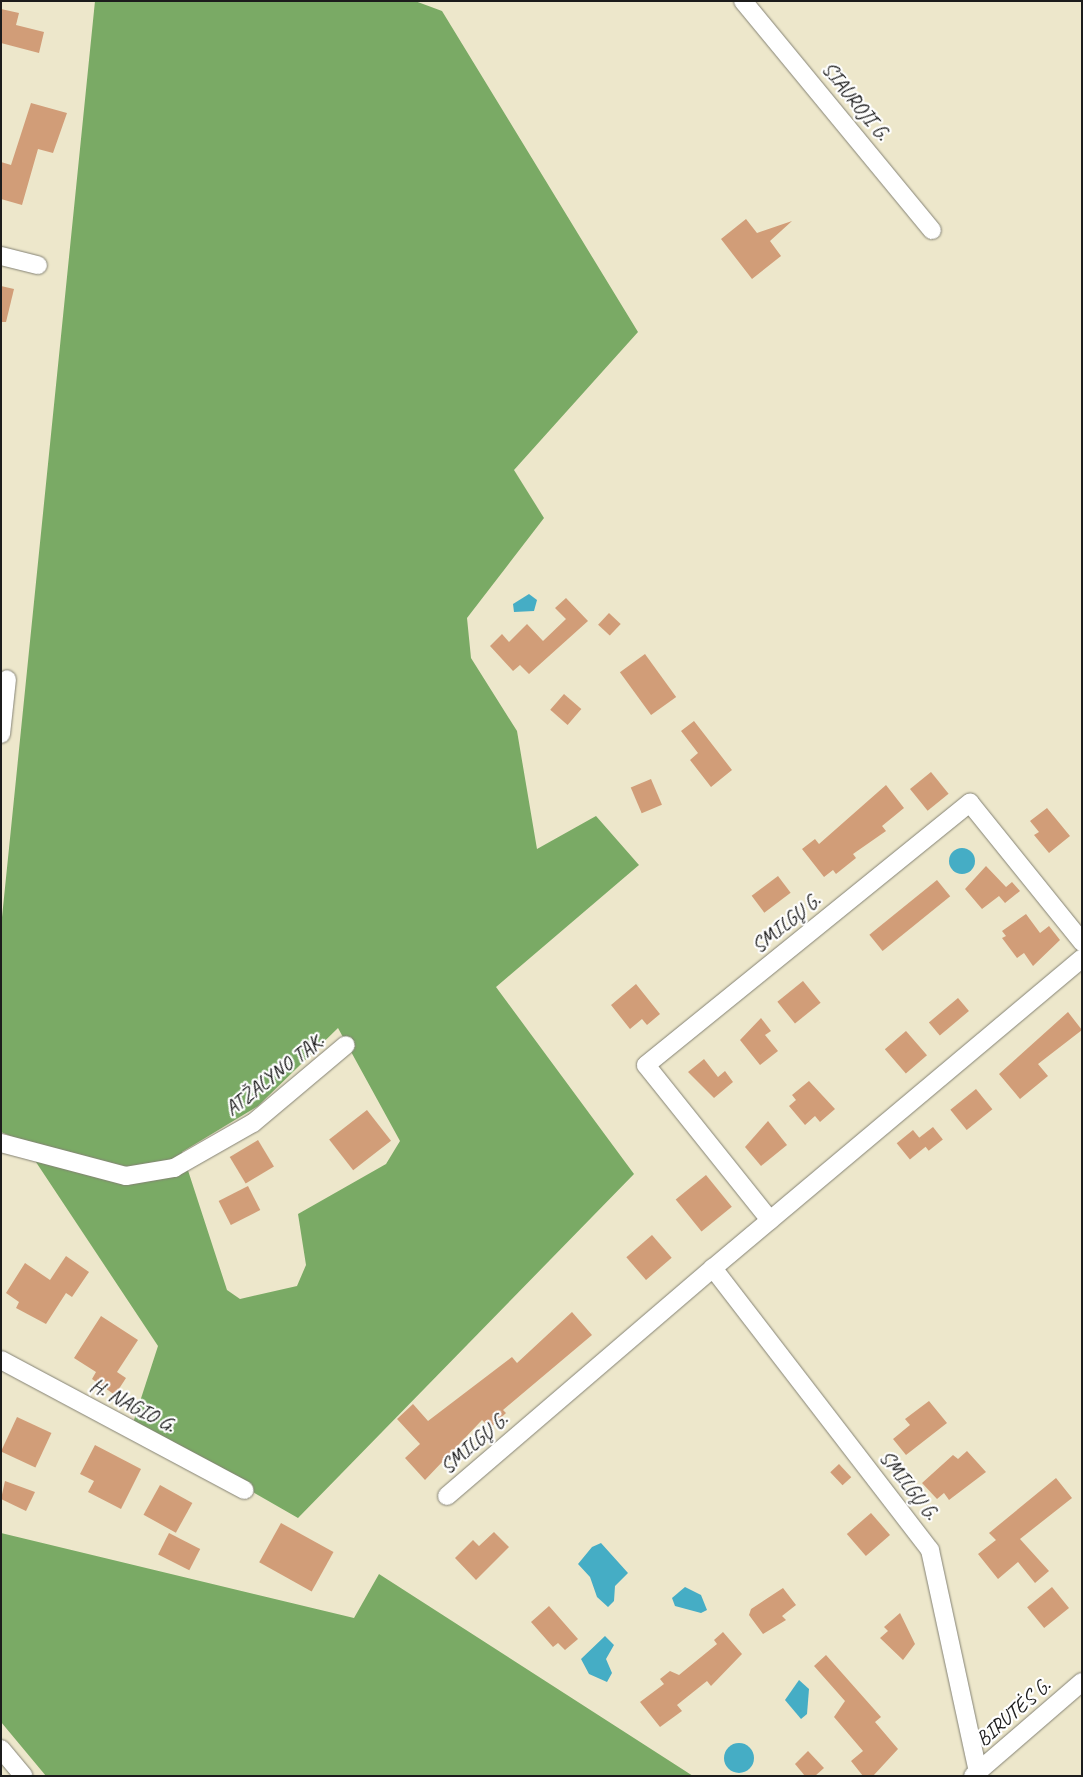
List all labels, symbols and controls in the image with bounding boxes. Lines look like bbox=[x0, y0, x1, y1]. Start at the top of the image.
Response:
street label: SIAUROJI G. bbox=[817, 56, 895, 146]
street label: SMILGŲ G. bbox=[746, 888, 826, 958]
street label: ATŽALYNO TAK. bbox=[219, 1027, 329, 1121]
street label: H. NAGIO G. bbox=[86, 1372, 180, 1438]
street label: SMILGŲ G. bbox=[435, 1407, 513, 1479]
street label: SMILGŲ G. bbox=[874, 1445, 944, 1525]
street label: BIRUTĖS G. bbox=[971, 1673, 1055, 1751]

